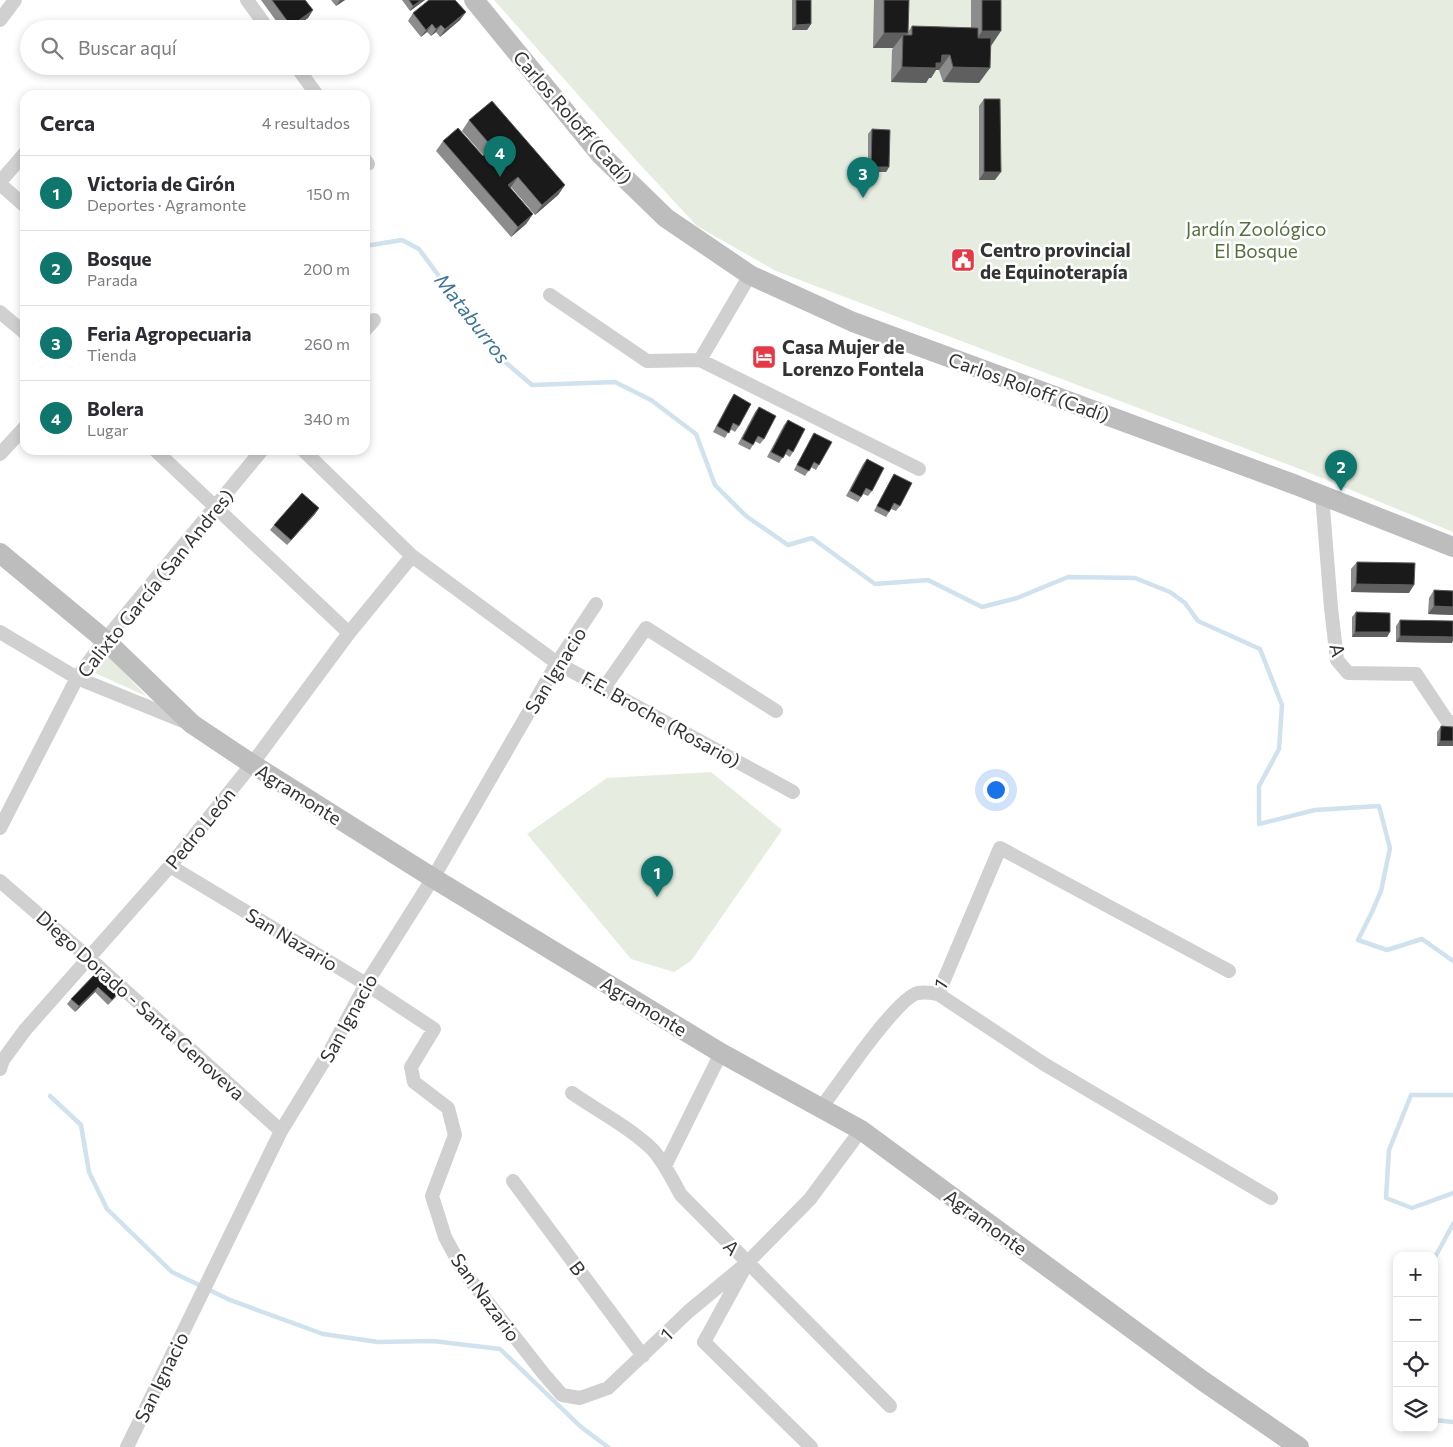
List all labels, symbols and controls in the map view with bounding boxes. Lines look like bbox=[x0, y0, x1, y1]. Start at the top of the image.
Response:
search box bbox=[20, 20, 370, 75]
icon: search bbox=[38, 34, 66, 62]
text: Buscar aquí bbox=[78, 36, 177, 59]
street label: Carlos Roloff (Cadí) bbox=[509, 45, 637, 189]
text: Cerca bbox=[40, 110, 95, 135]
text: 4 resultados bbox=[262, 113, 350, 132]
pin: 4 bbox=[484, 136, 516, 177]
pin: 3 bbox=[847, 157, 879, 198]
text: Victoria de Girón bbox=[87, 172, 235, 195]
text: 1 bbox=[52, 184, 60, 203]
text: 150 m bbox=[307, 184, 350, 203]
text: Deportes · Agramonte bbox=[87, 195, 246, 214]
park label: Jardín Zoológico El Bosque bbox=[1186, 217, 1326, 262]
place label: Centro provincial de Equinoterapía bbox=[980, 238, 1131, 283]
text: Bosque bbox=[87, 247, 152, 270]
public building icon: Centro provincial de Equinoterapía bbox=[950, 247, 976, 273]
text: 2 bbox=[51, 259, 61, 278]
text: 200 m bbox=[303, 259, 350, 278]
water label: Mataburros bbox=[430, 268, 516, 368]
text: Parada bbox=[87, 270, 138, 289]
text: Feria Agropecuaria bbox=[87, 322, 252, 345]
text: 3 bbox=[51, 334, 61, 353]
text: 260 m bbox=[304, 334, 350, 353]
place label: Casa Mujer de Lorenzo Fontela bbox=[782, 335, 924, 380]
hotel icon: Casa Mujer de Lorenzo Fontela bbox=[751, 344, 777, 370]
text: Tienda bbox=[87, 345, 137, 364]
street label: Carlos Roloff (Cadí) bbox=[945, 347, 1113, 427]
text: Bolera bbox=[87, 397, 144, 420]
text: 4 bbox=[51, 409, 61, 428]
text: 340 m bbox=[304, 409, 350, 428]
text: Lugar bbox=[87, 420, 128, 439]
pin: 2 bbox=[1325, 450, 1357, 491]
street label: Calixto García (San Andres) bbox=[72, 484, 238, 682]
street label: San Ignacio bbox=[519, 622, 591, 718]
street label: A bbox=[1325, 641, 1351, 659]
street label: F.E. Broche (Rosario) bbox=[578, 666, 744, 772]
street label: Agramonte bbox=[252, 759, 346, 829]
your location bbox=[983, 777, 1009, 803]
street label: Pedro León bbox=[160, 783, 240, 873]
pin: 1 bbox=[641, 856, 673, 897]
street label: San Nazario bbox=[242, 903, 342, 975]
street label: Diego Dorado - Santa Genoveva bbox=[32, 905, 250, 1105]
street label: San Ignacio bbox=[314, 970, 382, 1066]
street label: Agramonte bbox=[597, 971, 691, 1041]
street label: 1 bbox=[928, 974, 952, 994]
street label: Agramonte bbox=[940, 1184, 1032, 1260]
street label: A bbox=[719, 1234, 745, 1260]
street label: San Nazario bbox=[446, 1249, 526, 1345]
map controls bbox=[1393, 1252, 1438, 1432]
button: + bbox=[1393, 1252, 1438, 1297]
street label: B bbox=[565, 1256, 591, 1280]
button: − bbox=[1393, 1297, 1438, 1342]
street label: 1 bbox=[655, 1323, 677, 1345]
street label: San Ignacio bbox=[129, 1328, 193, 1426]
button: locate bbox=[1393, 1342, 1438, 1387]
button: layers bbox=[1393, 1387, 1438, 1432]

